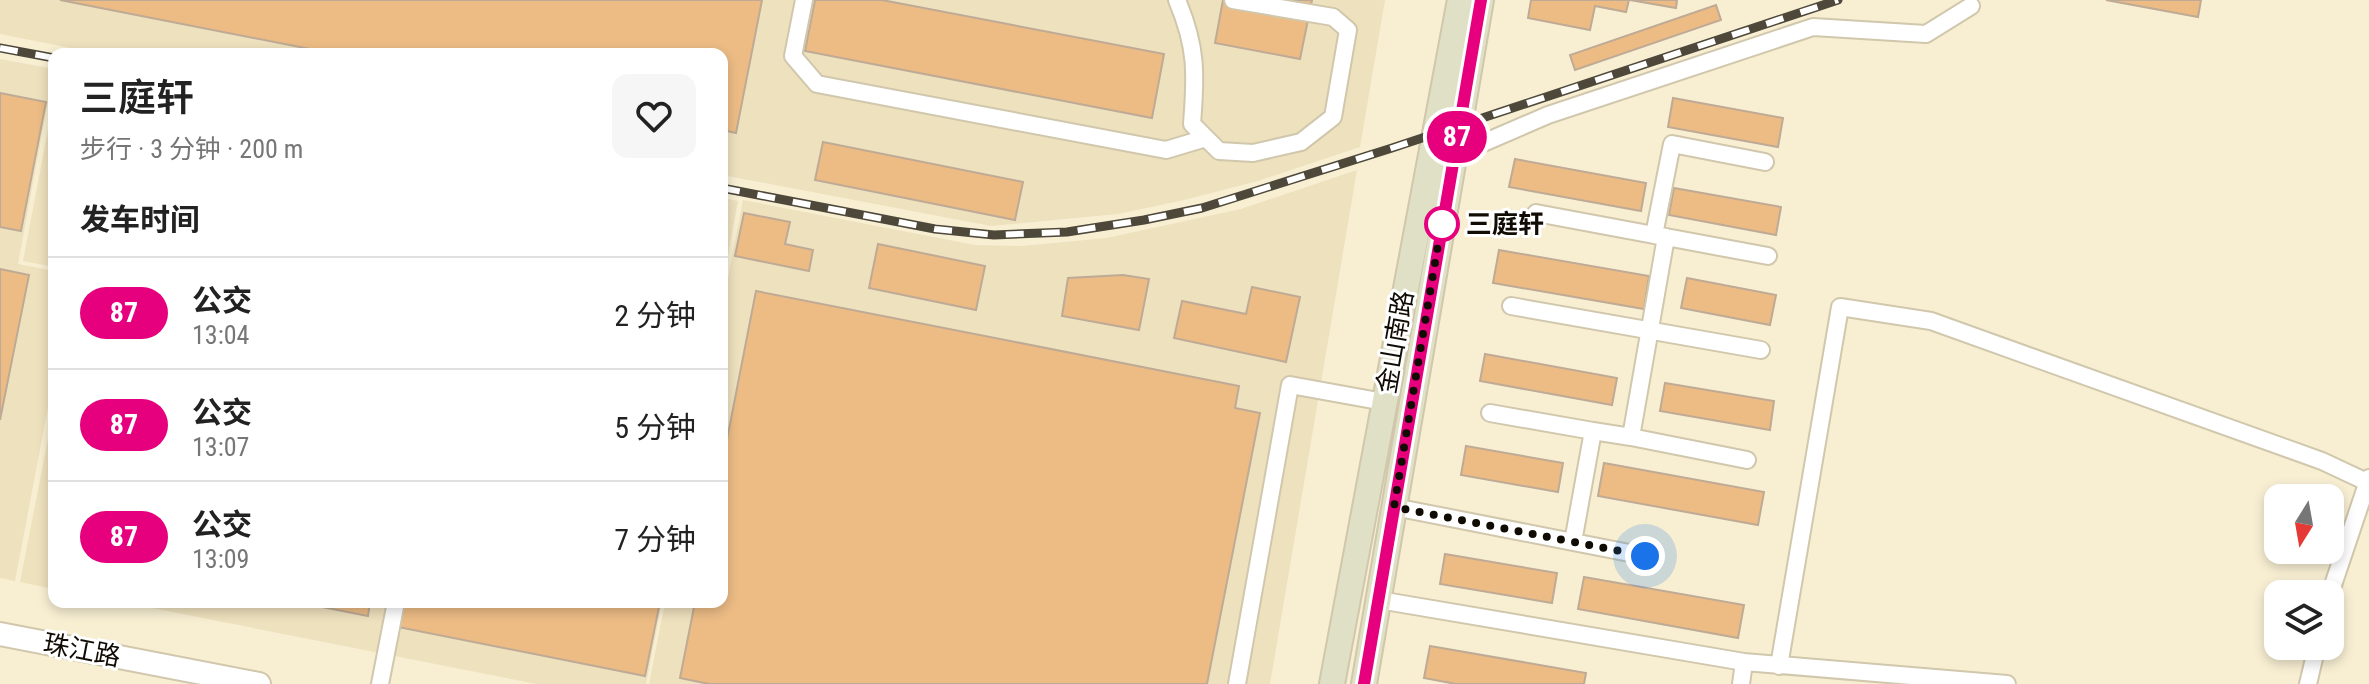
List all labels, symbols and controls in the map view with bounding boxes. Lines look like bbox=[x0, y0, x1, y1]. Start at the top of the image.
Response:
button: heart bbox=[612, 74, 696, 158]
text: 三庭轩 bbox=[80, 76, 194, 120]
line badge: 87 bbox=[1421, 111, 1493, 163]
text: 87 bbox=[1443, 120, 1471, 153]
text: 步行 · 3 分钟 · 200 m bbox=[80, 134, 303, 164]
text: 发车时间 bbox=[80, 202, 200, 237]
marker: 三庭轩 bbox=[1425, 207, 1459, 241]
place label: 三庭轩 bbox=[1466, 209, 1544, 239]
text: 公交 bbox=[192, 283, 252, 318]
street label: 金山南路 bbox=[1371, 288, 1419, 396]
text: 87 bbox=[110, 296, 138, 329]
text: 2 分钟 bbox=[614, 298, 696, 333]
text: 13:04 bbox=[192, 320, 249, 350]
text: 公交 bbox=[192, 395, 252, 430]
text: 87 bbox=[110, 408, 138, 441]
text: 5 分钟 bbox=[614, 410, 696, 445]
text: 13:07 bbox=[192, 432, 249, 462]
north arrow bbox=[2264, 484, 2344, 564]
map controls bbox=[2264, 484, 2344, 660]
text: 公交 bbox=[192, 507, 252, 542]
text: 87 bbox=[110, 520, 138, 553]
text: 7 分钟 bbox=[614, 522, 696, 557]
your location bbox=[1625, 536, 1665, 576]
text: 13:09 bbox=[192, 544, 249, 574]
button: layers bbox=[2264, 580, 2344, 660]
street label: 珠江路 bbox=[41, 628, 123, 672]

